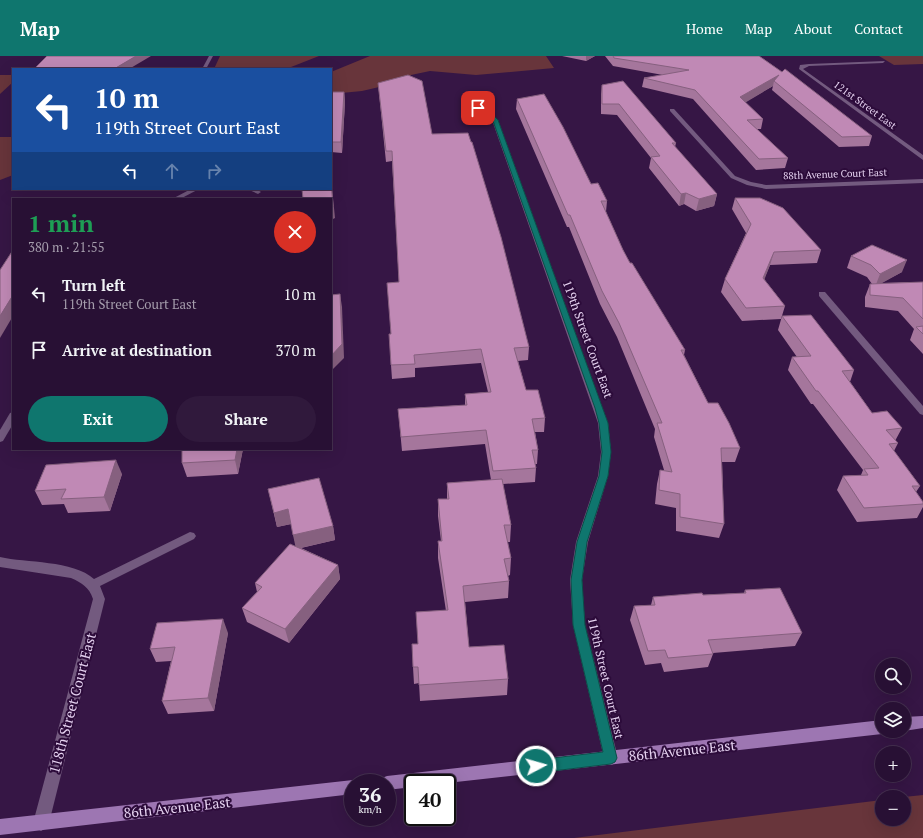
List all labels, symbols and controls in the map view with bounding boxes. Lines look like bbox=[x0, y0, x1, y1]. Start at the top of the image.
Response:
text: Map bbox=[20, 16, 60, 41]
text: Home bbox=[686, 19, 723, 38]
text: Map bbox=[745, 19, 772, 38]
text: About bbox=[794, 19, 832, 38]
text: Contact bbox=[854, 19, 903, 38]
street label: 121st Street East bbox=[831, 78, 899, 132]
text: 10 m bbox=[94, 79, 159, 116]
icon: left bbox=[28, 84, 80, 136]
pin bbox=[461, 91, 495, 125]
icon: arrive bbox=[467, 97, 489, 119]
text: 119th Street Court East bbox=[94, 115, 280, 139]
icon: left bbox=[119, 160, 141, 182]
icon: ahead bbox=[161, 160, 183, 182]
icon: right bbox=[203, 160, 225, 182]
street label: 88th Avenue Court East bbox=[783, 166, 887, 182]
text: 1 min bbox=[28, 207, 94, 239]
button: close bbox=[274, 211, 316, 253]
text: 380 m · 21:55 bbox=[28, 238, 105, 256]
text: Turn left bbox=[62, 275, 126, 295]
street label: 119th Street Court East bbox=[560, 278, 616, 400]
icon: left bbox=[28, 283, 50, 305]
text: 10 m bbox=[283, 284, 316, 304]
text: 119th Street Court East bbox=[62, 295, 197, 313]
icon: arrive bbox=[28, 339, 50, 361]
text: Arrive at destination bbox=[62, 340, 212, 360]
text: 370 m bbox=[275, 340, 316, 360]
button: Exit bbox=[28, 396, 168, 442]
button: Share bbox=[176, 396, 316, 442]
street label: 119th Street Court East bbox=[585, 616, 627, 741]
street label: 118th Street Court East bbox=[44, 630, 100, 775]
map controls bbox=[875, 658, 911, 826]
button: search bbox=[875, 658, 911, 694]
button: layers bbox=[875, 702, 911, 738]
street label: 86th Avenue East bbox=[628, 735, 737, 765]
position arrow bbox=[515, 745, 557, 787]
button: + bbox=[875, 746, 911, 782]
speed limit sign: 40 bbox=[404, 774, 456, 826]
text: 36 bbox=[359, 781, 381, 808]
button: − bbox=[875, 790, 911, 826]
street label: 86th Avenue East bbox=[123, 792, 232, 822]
text: km/h bbox=[358, 803, 382, 816]

